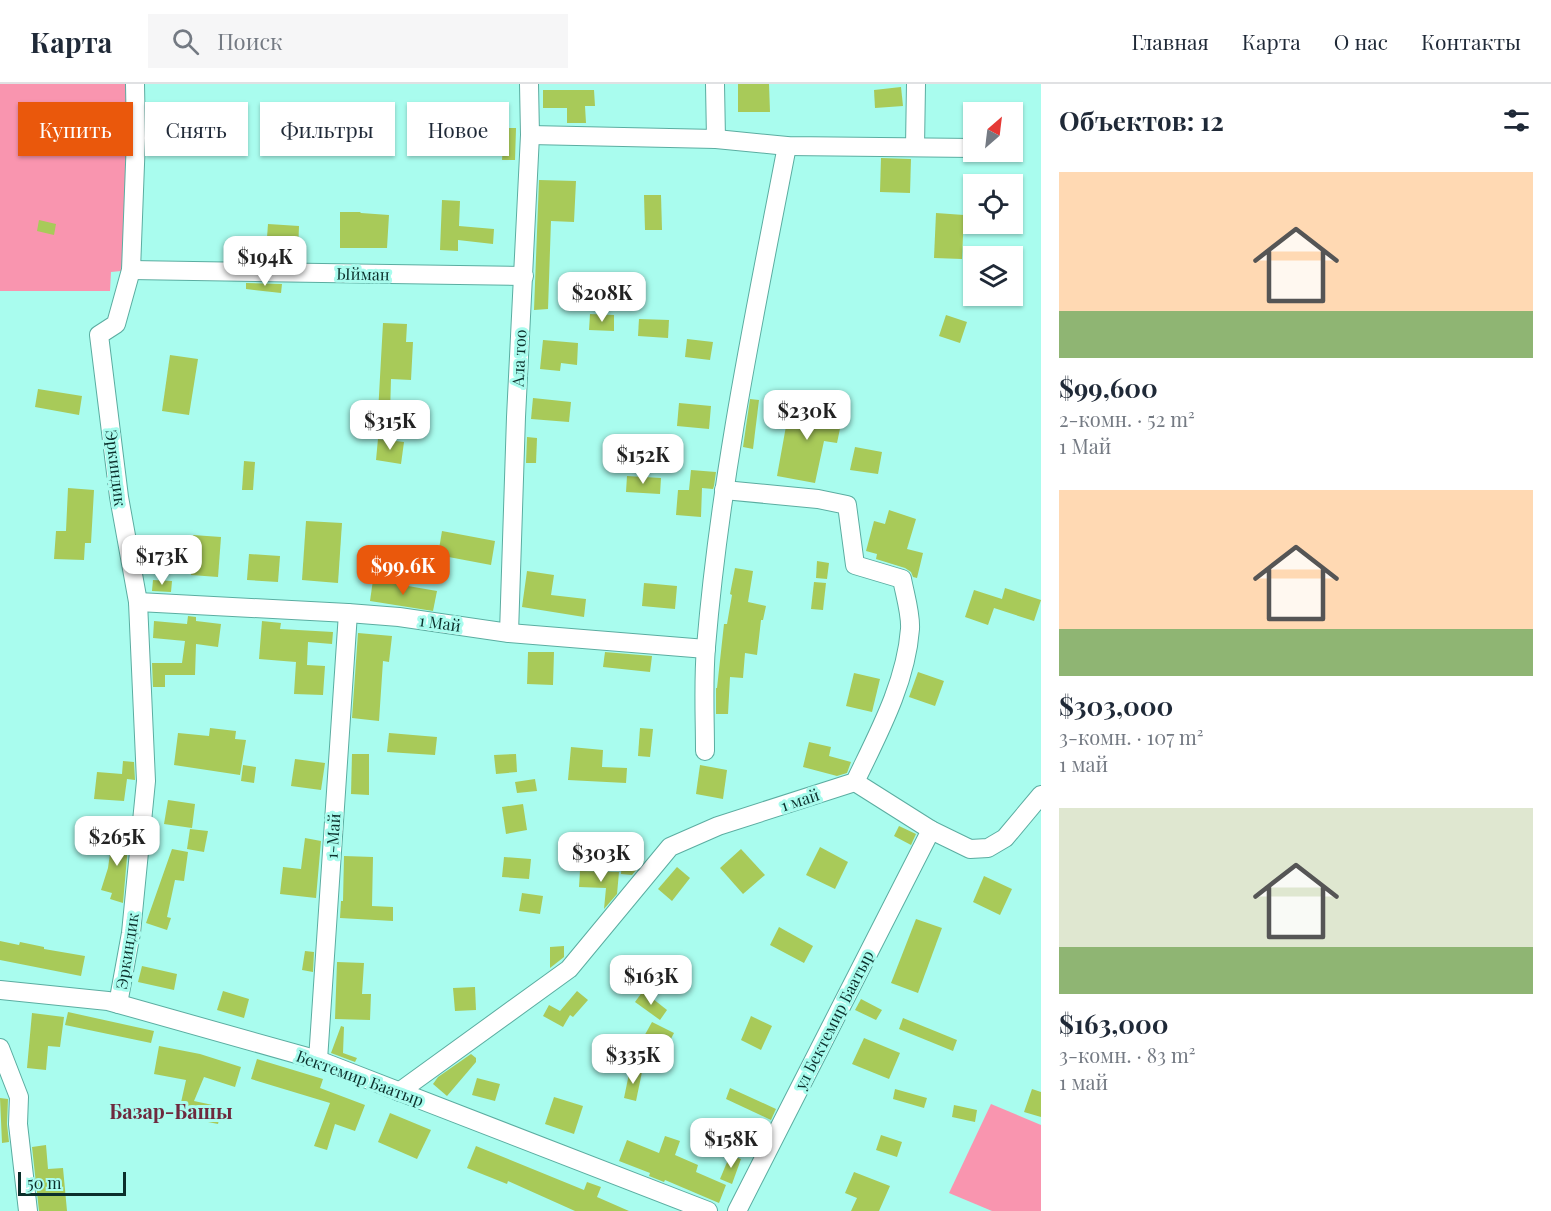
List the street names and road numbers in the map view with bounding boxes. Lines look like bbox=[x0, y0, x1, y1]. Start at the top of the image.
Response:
street label: Ыйман bbox=[336, 263, 390, 284]
street label: Ала тоо bbox=[506, 329, 531, 388]
street label: Эркиндик bbox=[101, 429, 132, 507]
street label: 1 Май bbox=[418, 609, 462, 636]
street label: 1 май bbox=[778, 783, 822, 816]
street label: 1-Май bbox=[320, 813, 345, 859]
street label: Эркиндик bbox=[110, 911, 143, 991]
street label: ул Бектемир Баатыр bbox=[789, 947, 878, 1094]
street label: Бектемир Баатыр bbox=[294, 1045, 427, 1110]

